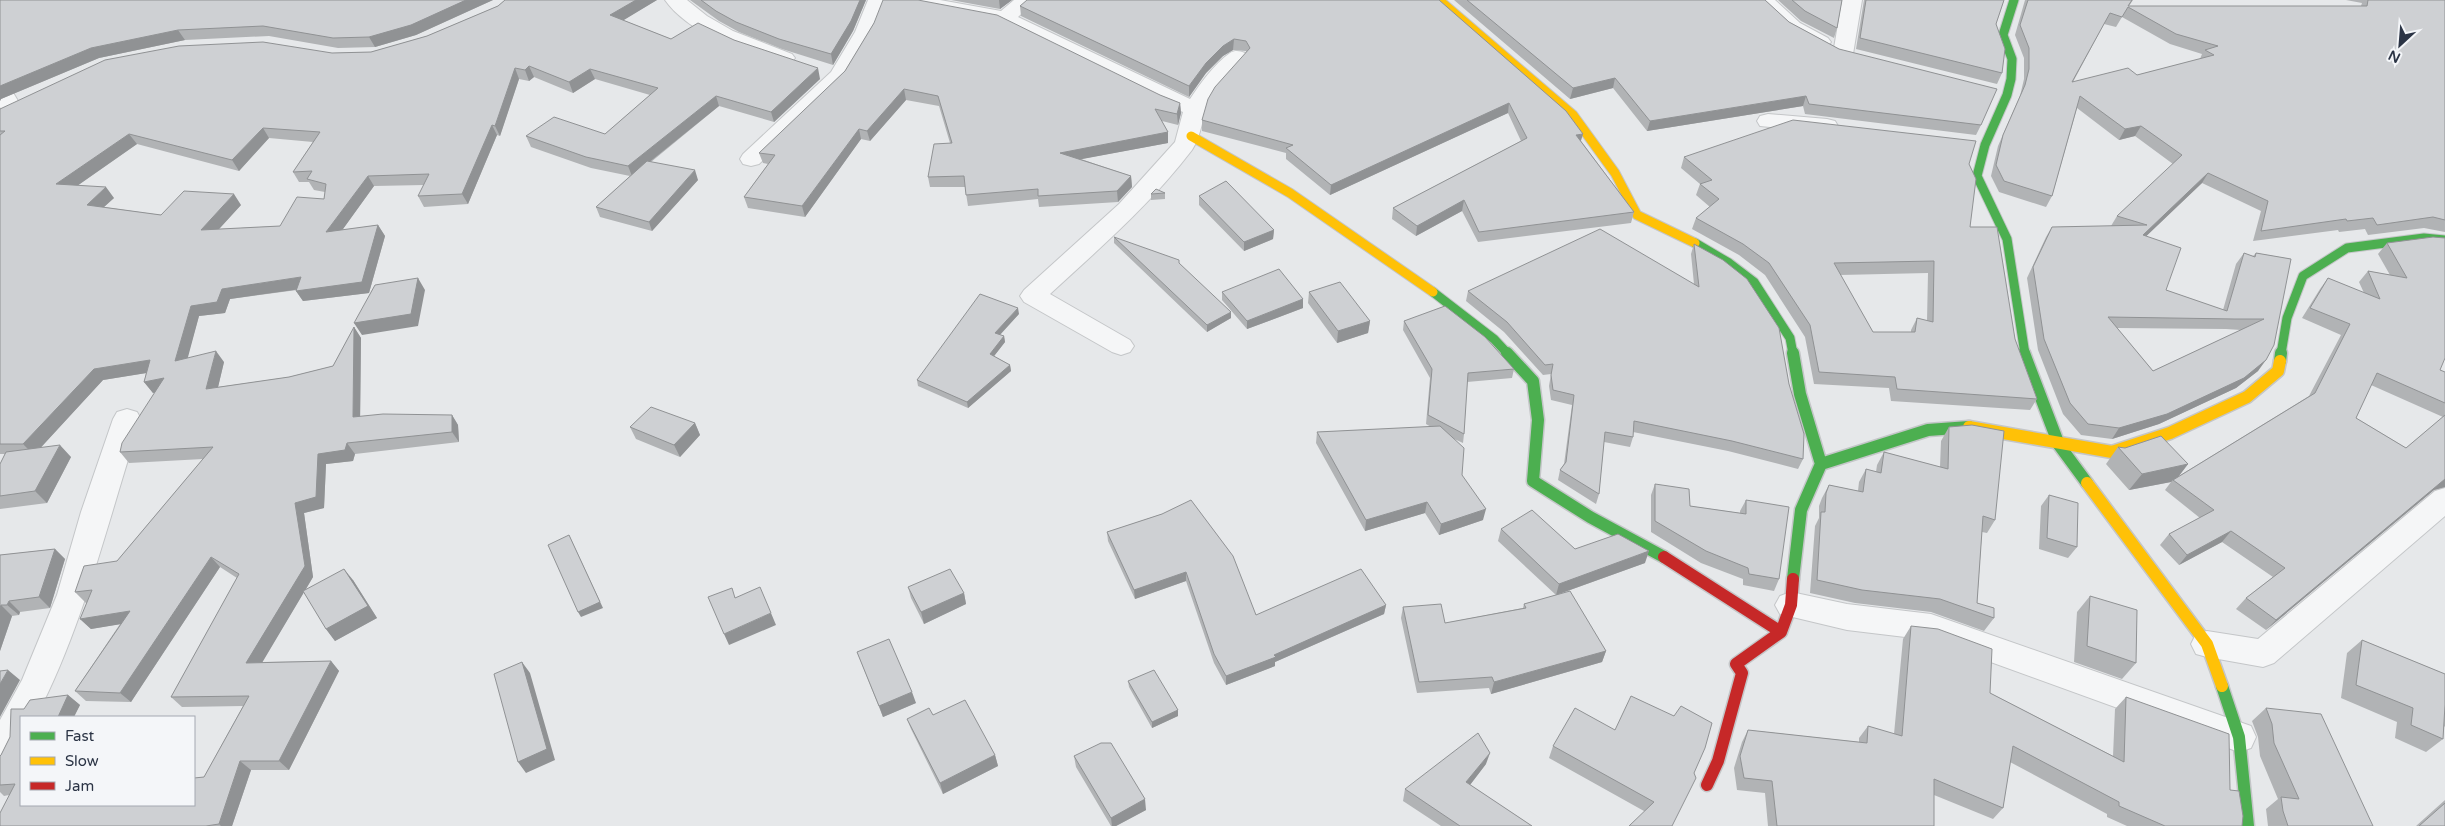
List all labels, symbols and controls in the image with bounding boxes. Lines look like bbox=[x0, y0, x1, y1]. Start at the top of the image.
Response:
north arrow bbox=[2375, 20, 2425, 70]
text: N bbox=[2386, 46, 2403, 66]
legend bbox=[20, 716, 195, 806]
text: Fast bbox=[65, 727, 95, 745]
text: Slow bbox=[65, 752, 99, 770]
text: Jam bbox=[65, 777, 94, 795]

